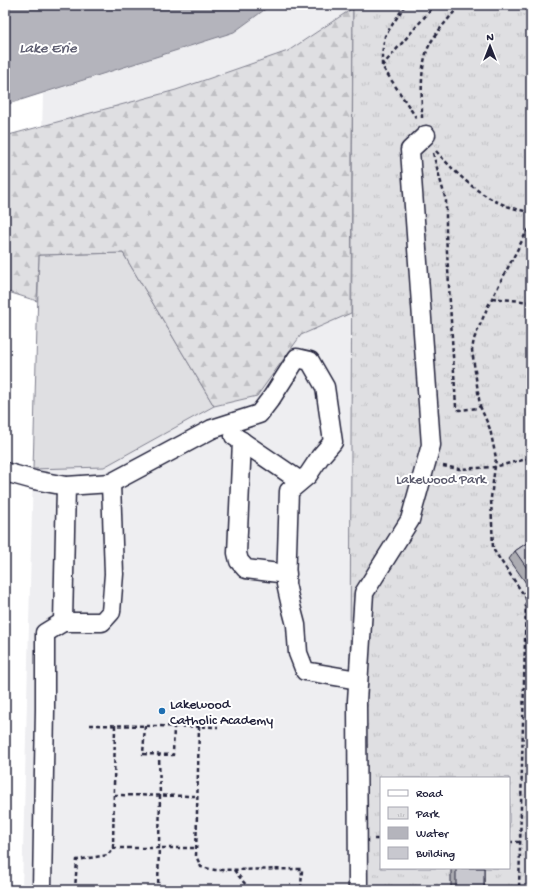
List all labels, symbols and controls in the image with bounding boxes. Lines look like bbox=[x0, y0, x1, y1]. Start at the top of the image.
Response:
north arrow bbox=[470, 26, 510, 66]
text: N bbox=[486, 32, 494, 44]
water label: Lake Erie bbox=[19, 40, 78, 58]
park label: Lakewood Park bbox=[396, 472, 488, 489]
place label: Lakewood Catholic Academy bbox=[170, 697, 273, 730]
marker: Lakewood Catholic Academy bbox=[157, 706, 167, 716]
legend bbox=[380, 777, 510, 869]
text: Road bbox=[416, 788, 443, 802]
text: Park bbox=[415, 808, 441, 822]
text: Water bbox=[416, 828, 450, 842]
text: Building bbox=[415, 848, 455, 862]

